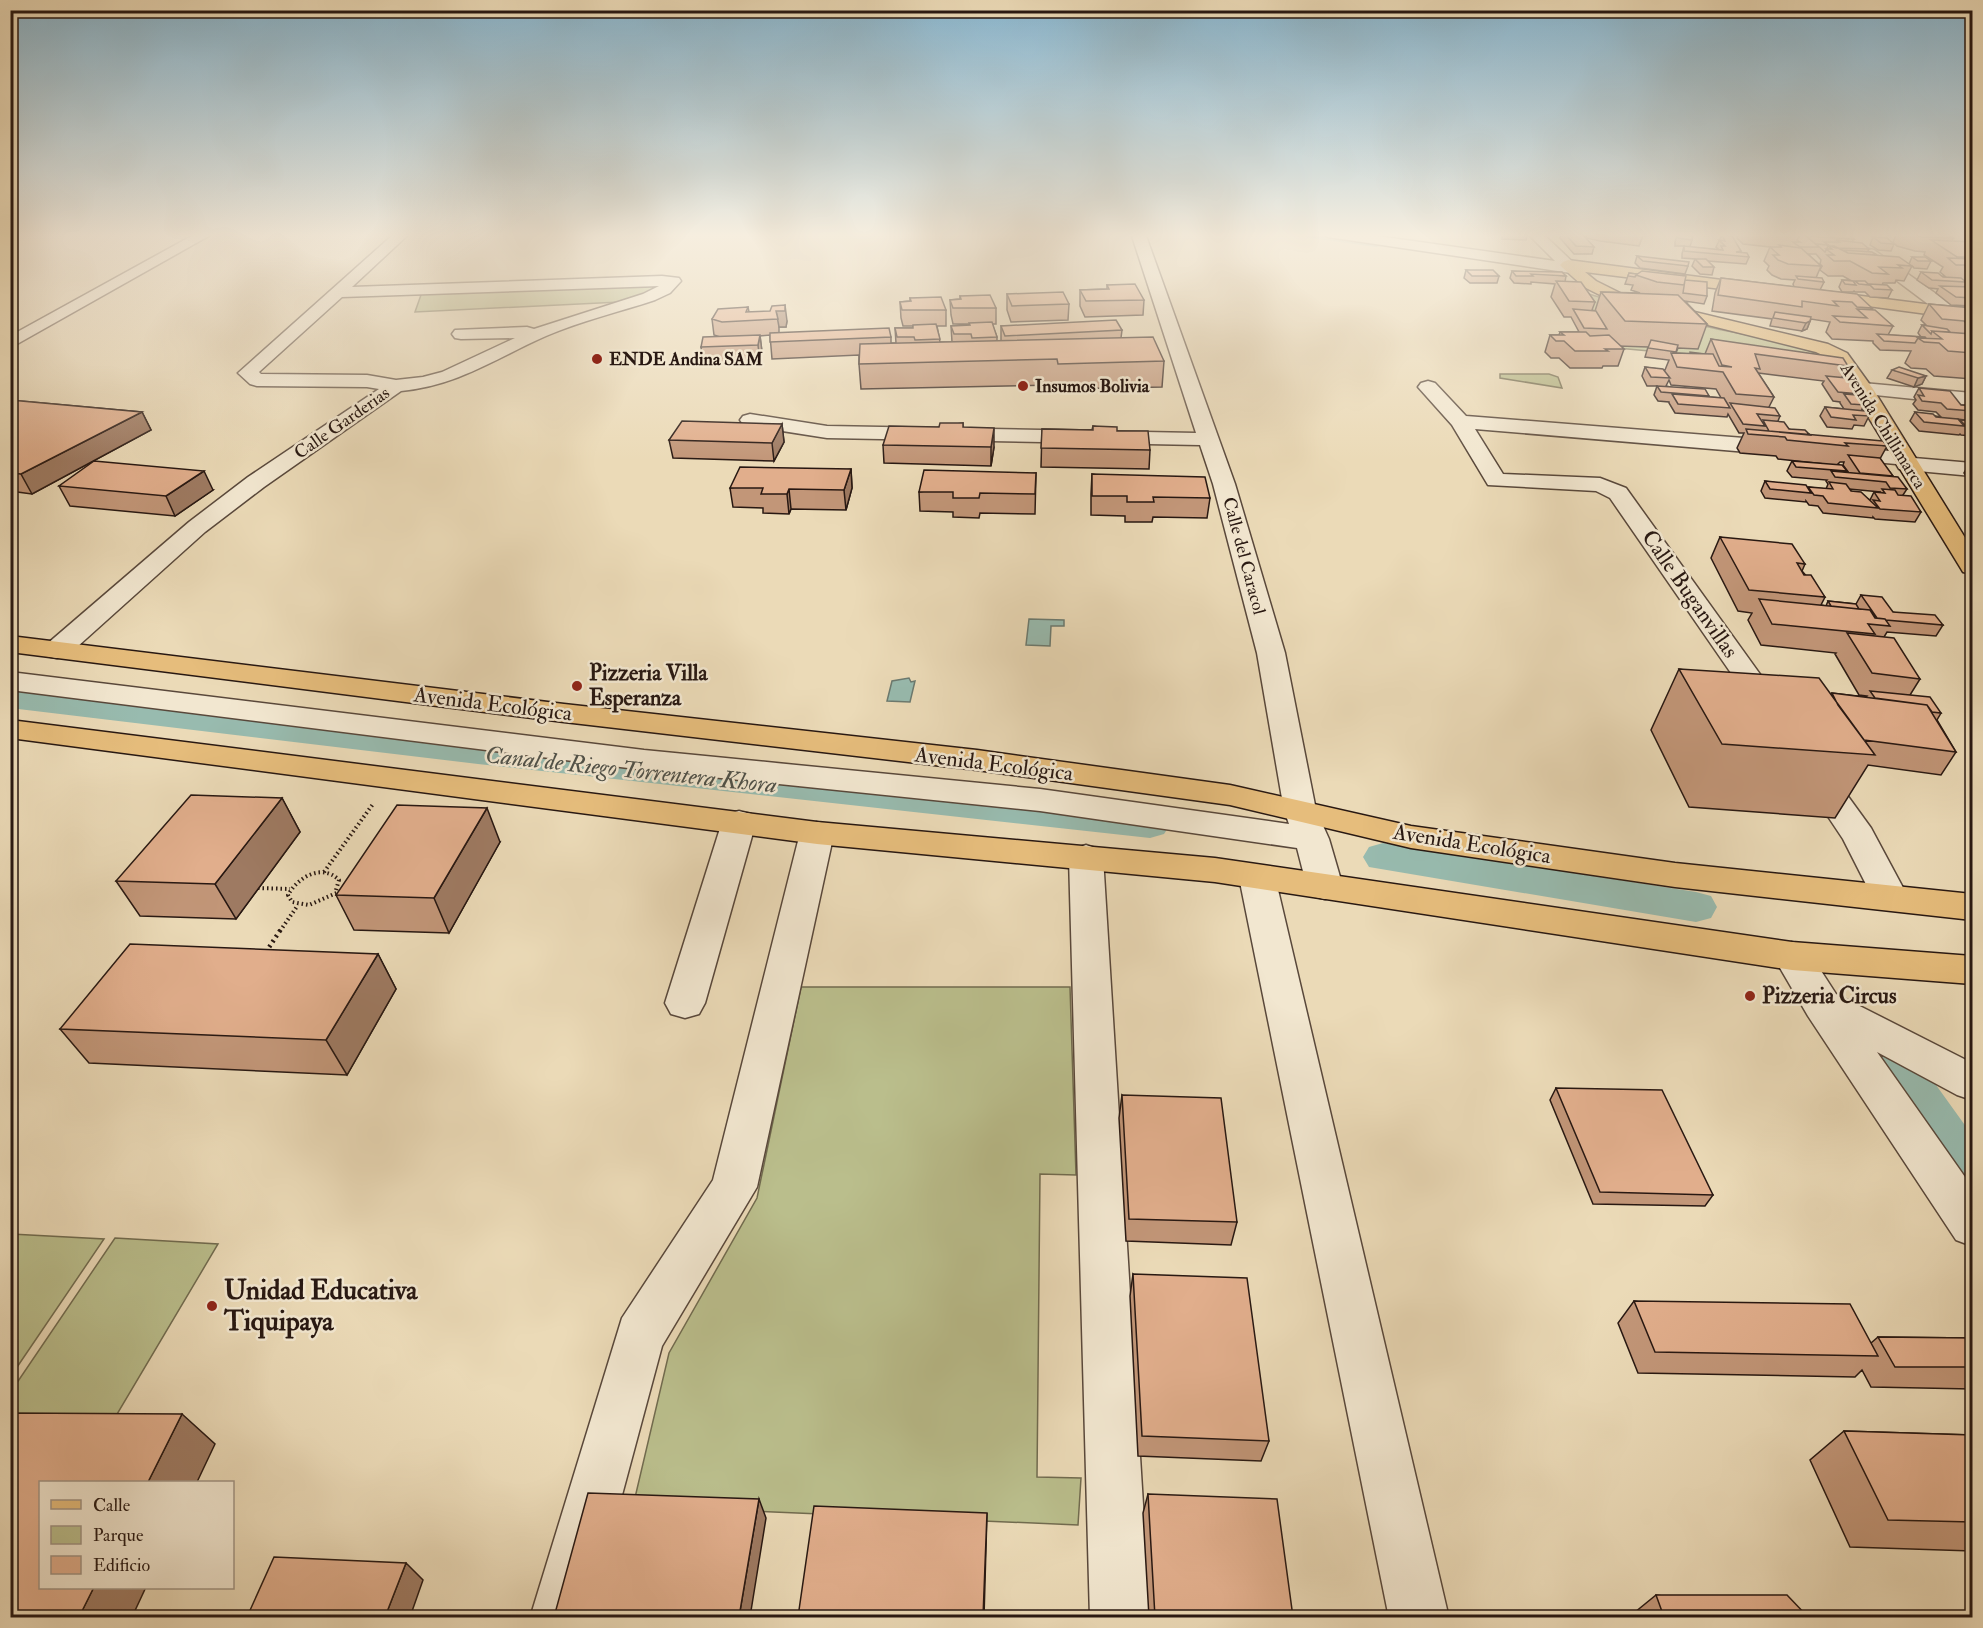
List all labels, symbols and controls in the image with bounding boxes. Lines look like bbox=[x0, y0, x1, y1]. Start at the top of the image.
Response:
place label: ENDE Andina SAM bbox=[609, 348, 764, 371]
marker: ENDE Andina SAM bbox=[590, 352, 604, 366]
street label: Avenida Chillimarca bbox=[1834, 358, 1931, 494]
place label: Insumos Bolivia bbox=[1035, 375, 1150, 398]
marker: Insumos Bolivia bbox=[1016, 379, 1030, 393]
street label: Calle Garderias bbox=[290, 382, 394, 464]
street label: Calle del Caracol bbox=[1217, 495, 1271, 618]
street label: Calle Buganvillas bbox=[1636, 525, 1744, 663]
place label: Pizzeria Villa Esperanza bbox=[589, 659, 708, 713]
marker: Pizzeria Villa Esperanza bbox=[570, 679, 584, 693]
street label: Avenida Ecológica bbox=[411, 680, 575, 728]
water label: Canal de Riego Torrentera Khora bbox=[484, 739, 778, 801]
street label: Avenida Ecológica bbox=[912, 740, 1076, 788]
street label: Avenida Ecológica bbox=[1390, 818, 1554, 870]
place label: Pizzeria Circus bbox=[1762, 982, 1897, 1010]
marker: Pizzeria Circus bbox=[1743, 989, 1757, 1003]
place label: Unidad Educativa Tiquipaya bbox=[223, 1274, 418, 1339]
marker: Unidad Educativa Tiquipaya bbox=[205, 1299, 219, 1313]
legend bbox=[39, 1481, 234, 1589]
text: Calle bbox=[93, 1494, 131, 1517]
text: Parque bbox=[93, 1524, 144, 1547]
text: Edificio bbox=[93, 1554, 150, 1577]

